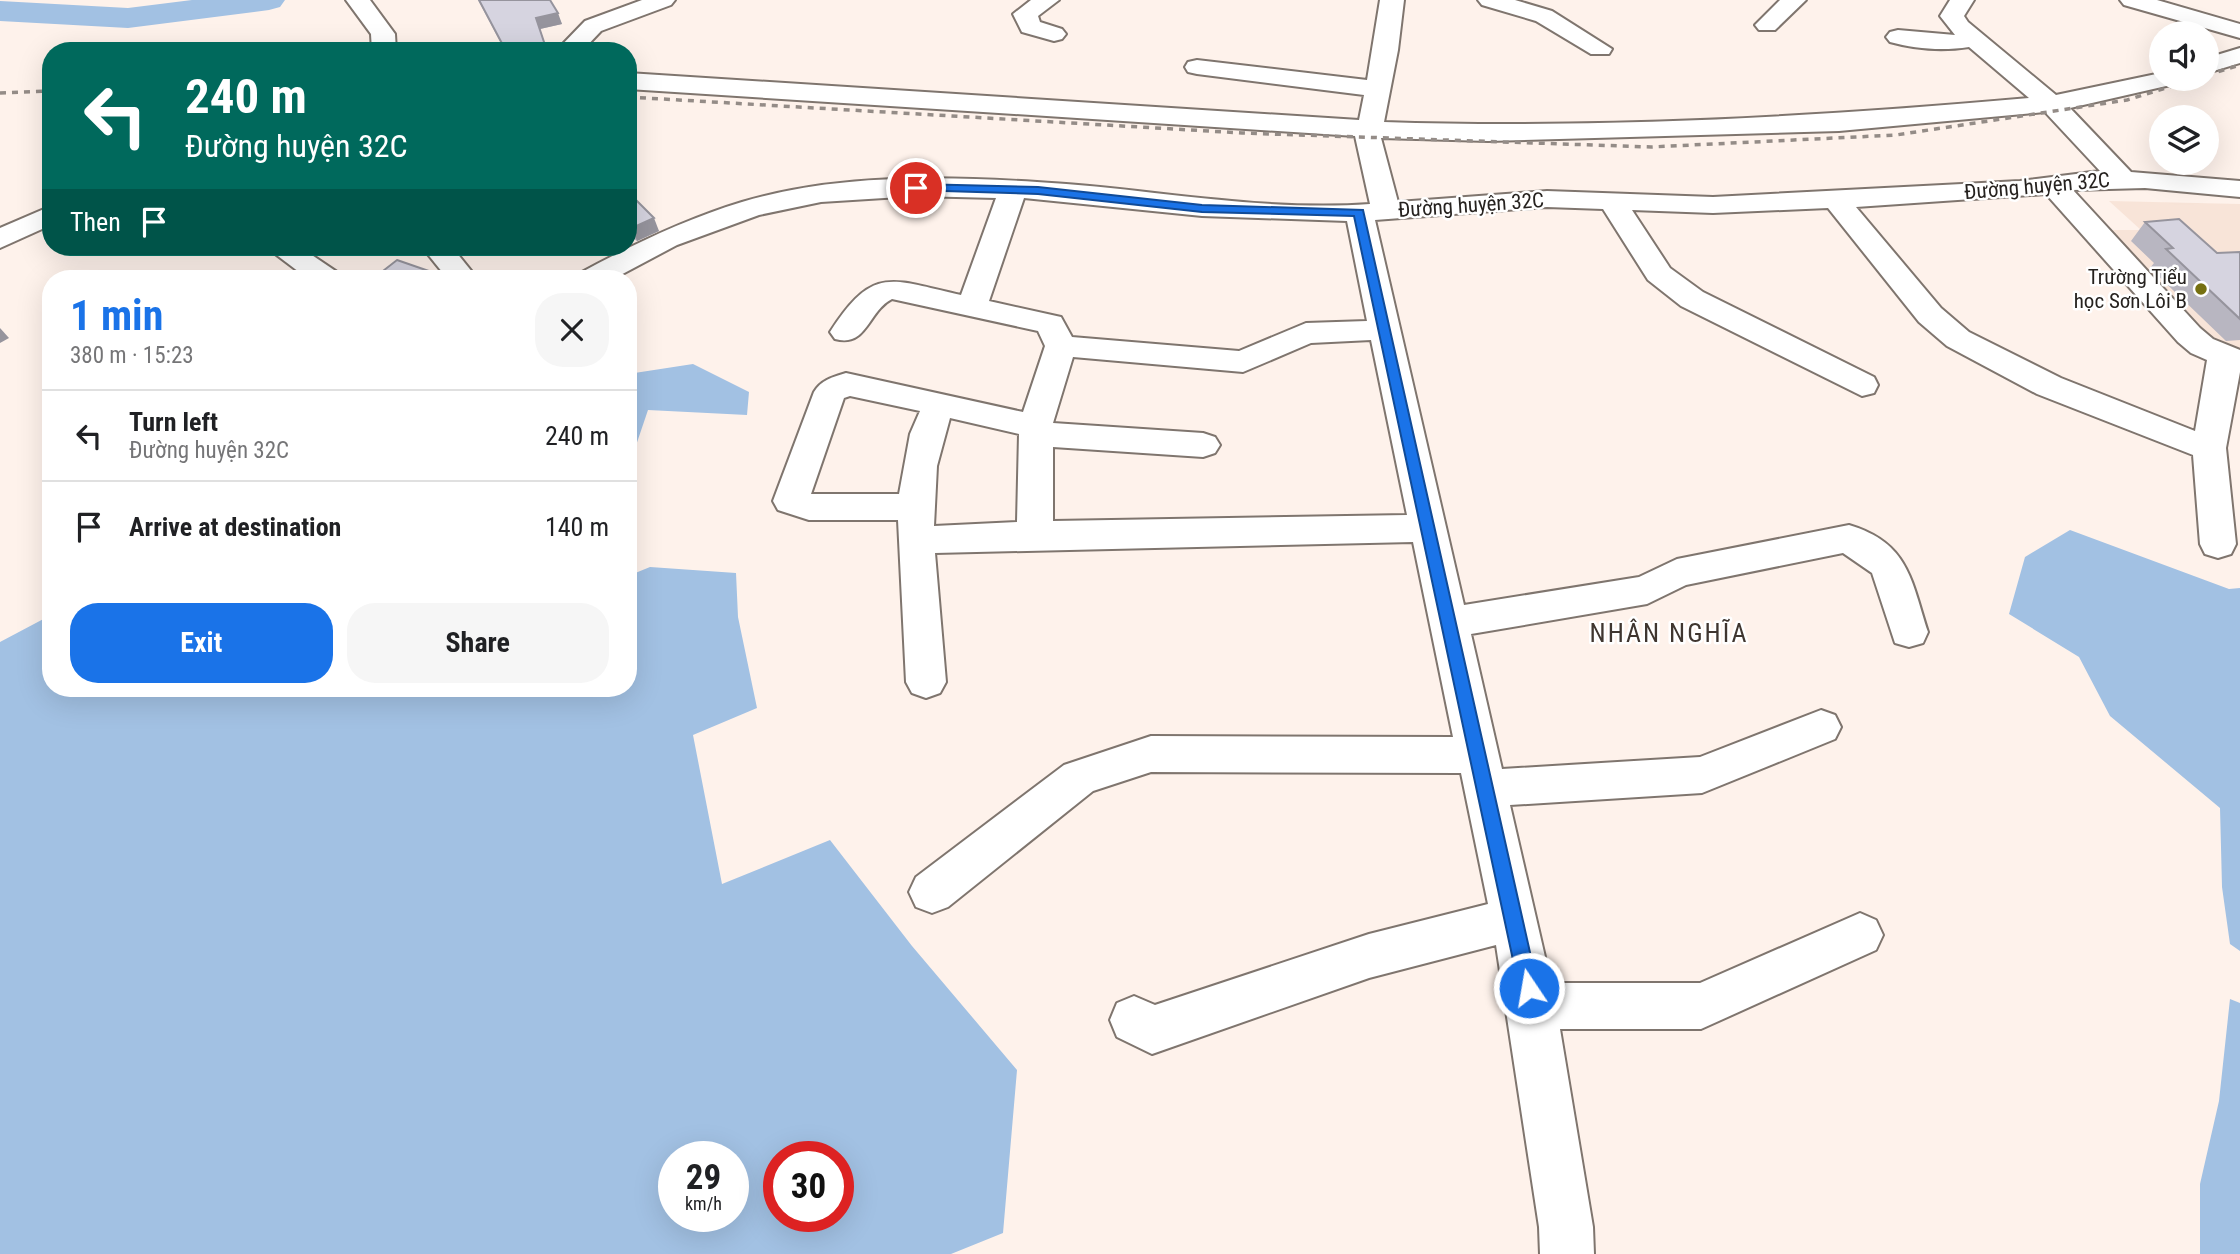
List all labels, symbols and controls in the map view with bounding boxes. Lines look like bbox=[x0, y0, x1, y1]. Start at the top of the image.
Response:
map controls bbox=[2149, 21, 2219, 175]
button: sound bbox=[2149, 21, 2219, 91]
text: 240 m bbox=[185, 68, 307, 125]
icon: left bbox=[70, 70, 161, 161]
button: layers bbox=[2149, 105, 2219, 175]
text: Đường huyện 32C bbox=[185, 127, 408, 165]
pin bbox=[886, 158, 946, 218]
street label: Đường huyện 32C bbox=[1963, 168, 2111, 204]
icon: arrive bbox=[897, 169, 935, 207]
street label: Đường huyện 32C bbox=[1397, 188, 1545, 222]
icon: arrive bbox=[135, 203, 173, 241]
text: Then bbox=[70, 207, 121, 237]
place label: Trường Tiểu học Sơn Lôi B bbox=[2074, 265, 2187, 313]
marker: Trường Tiểu học Sơn Lôi B bbox=[2193, 281, 2209, 297]
text: 1 min bbox=[70, 291, 163, 340]
button: close bbox=[535, 293, 609, 367]
text: 380 m · 15:23 bbox=[70, 342, 194, 369]
text: Turn left bbox=[129, 407, 218, 437]
icon: left bbox=[70, 417, 108, 455]
text: 240 m bbox=[545, 421, 609, 451]
text: Đường huyện 32C bbox=[129, 437, 289, 464]
icon: arrive bbox=[70, 508, 108, 546]
text: Arrive at destination bbox=[129, 512, 341, 542]
text: 140 m bbox=[545, 512, 609, 542]
button: Exit bbox=[70, 603, 333, 683]
button: Share bbox=[347, 603, 609, 683]
district label: NHÂN NGHĨA bbox=[1590, 618, 1748, 648]
position arrow bbox=[1492, 951, 1566, 1025]
speed limit sign: 30 bbox=[763, 1141, 854, 1232]
text: 29 bbox=[686, 1157, 721, 1198]
text: km/h bbox=[685, 1193, 722, 1214]

